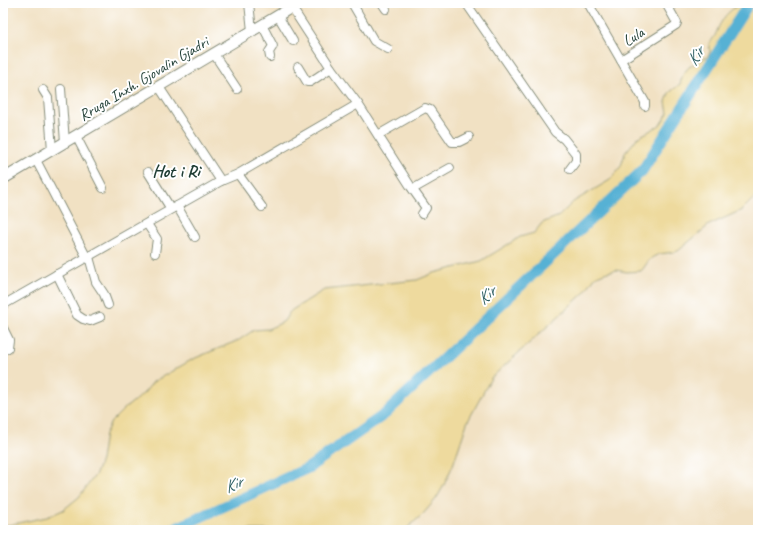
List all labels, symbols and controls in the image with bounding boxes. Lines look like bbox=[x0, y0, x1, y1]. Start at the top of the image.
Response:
street label: Lula bbox=[619, 22, 649, 51]
street label: Rruga Inxh. Gjovalin Gjadri bbox=[75, 31, 214, 126]
water label: Kir bbox=[682, 41, 711, 69]
district label: Hot i Ri bbox=[152, 160, 202, 182]
water label: Kir bbox=[473, 280, 502, 309]
water label: Kir bbox=[221, 470, 248, 498]

